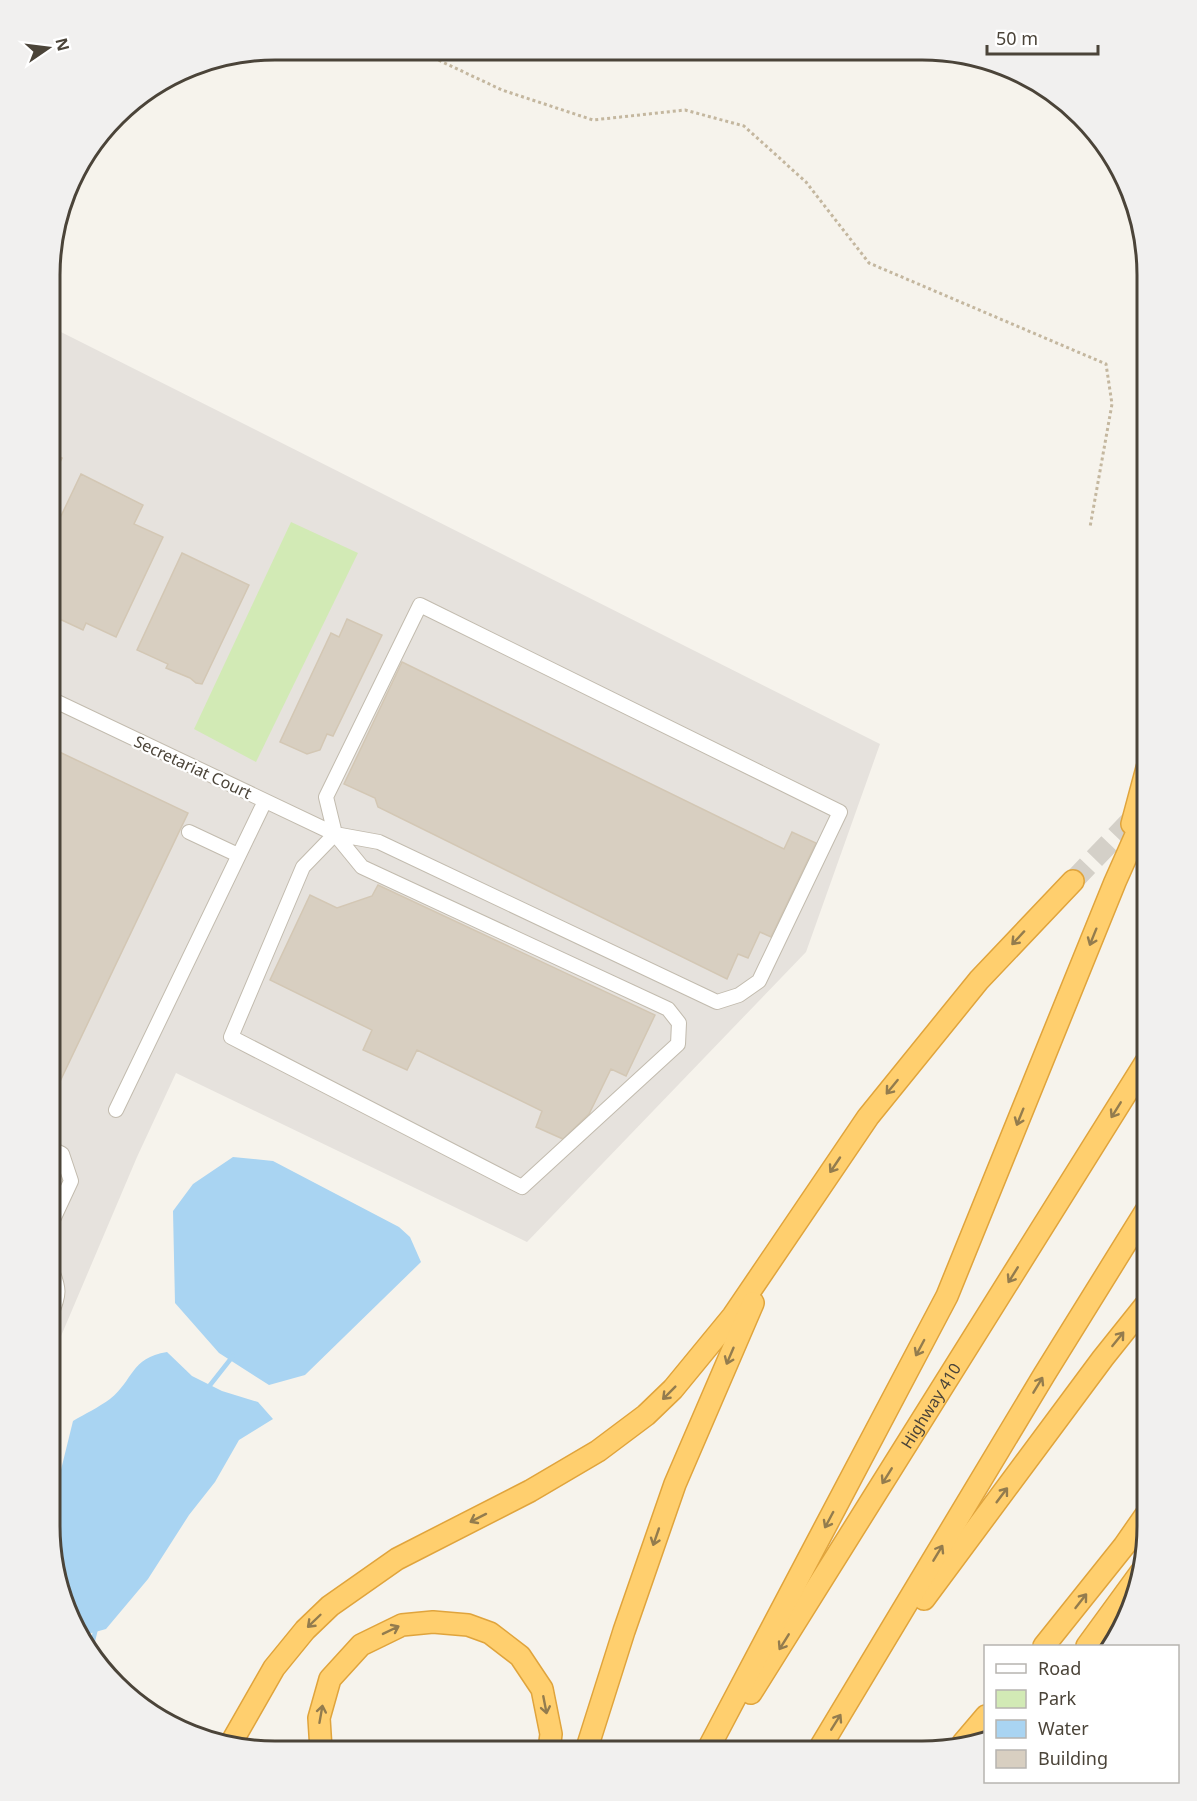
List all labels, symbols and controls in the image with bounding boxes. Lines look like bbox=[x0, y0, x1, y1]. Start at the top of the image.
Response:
north arrow bbox=[18, 18, 78, 78]
scale bar bbox=[987, 18, 1098, 56]
text: 50 m bbox=[996, 26, 1038, 50]
text: N bbox=[50, 35, 75, 53]
street label: Secretariat Court bbox=[131, 730, 256, 804]
one-way arrow bbox=[1087, 927, 1098, 945]
one-way arrow bbox=[1011, 931, 1025, 946]
one-way arrow bbox=[886, 1079, 899, 1095]
one-way arrow bbox=[1110, 1101, 1122, 1118]
one-way arrow bbox=[1014, 1107, 1025, 1126]
one-way arrow bbox=[829, 1157, 842, 1174]
one-way arrow bbox=[1007, 1266, 1019, 1283]
one-way arrow bbox=[1112, 1331, 1125, 1347]
one-way arrow bbox=[914, 1338, 925, 1356]
one-way arrow bbox=[724, 1347, 735, 1365]
street label: Highway 410 bbox=[896, 1359, 966, 1453]
one-way arrow bbox=[1032, 1377, 1044, 1394]
one-way arrow bbox=[661, 1385, 676, 1400]
one-way arrow bbox=[881, 1467, 893, 1484]
one-way arrow bbox=[995, 1487, 1008, 1503]
one-way arrow bbox=[823, 1511, 835, 1528]
one-way arrow bbox=[470, 1512, 487, 1524]
one-way arrow bbox=[650, 1527, 661, 1546]
one-way arrow bbox=[932, 1545, 944, 1562]
one-way arrow bbox=[1075, 1593, 1088, 1609]
one-way arrow bbox=[306, 1614, 321, 1629]
one-way arrow bbox=[382, 1624, 400, 1636]
one-way arrow bbox=[777, 1633, 790, 1650]
legend bbox=[984, 1645, 1179, 1783]
text: Road bbox=[1038, 1656, 1081, 1680]
text: Park bbox=[1038, 1686, 1076, 1710]
one-way arrow bbox=[540, 1695, 551, 1714]
one-way arrow bbox=[316, 1705, 327, 1724]
one-way arrow bbox=[830, 1714, 843, 1731]
text: Water bbox=[1038, 1716, 1089, 1740]
text: Building bbox=[1038, 1746, 1108, 1770]

